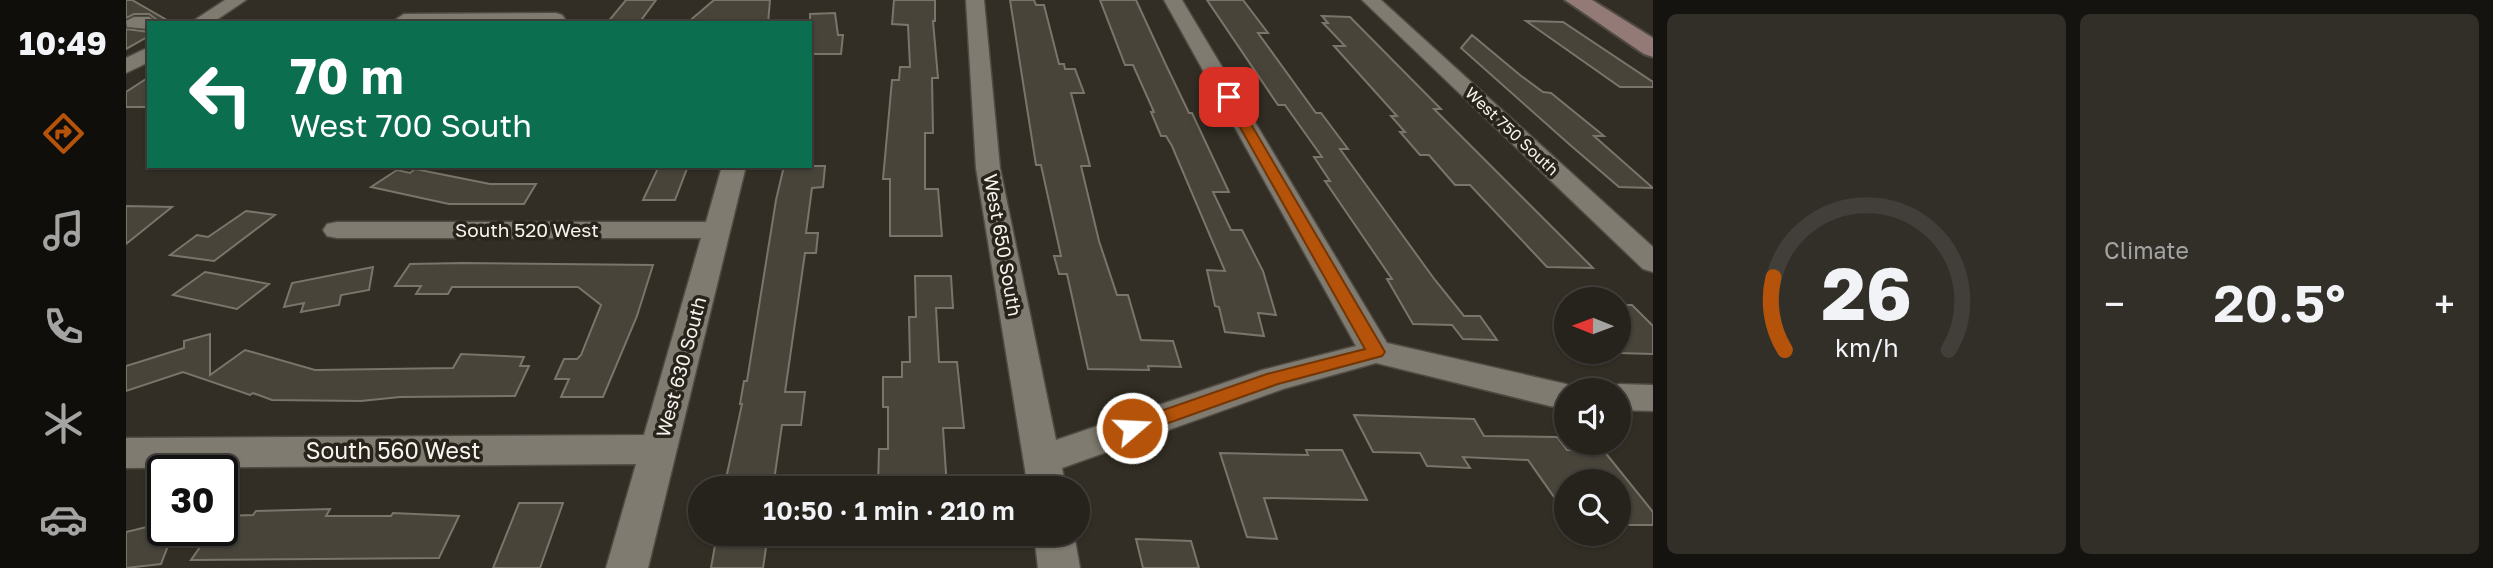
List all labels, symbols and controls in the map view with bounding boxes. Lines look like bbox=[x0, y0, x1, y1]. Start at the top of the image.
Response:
text: 10:49 bbox=[19, 24, 107, 62]
text: 70 m bbox=[290, 46, 404, 105]
icon: left bbox=[175, 49, 266, 140]
pin bbox=[1199, 67, 1259, 127]
icon: arrive bbox=[1210, 78, 1248, 116]
street label: West 750 South bbox=[1461, 83, 1563, 179]
text: West 700 South bbox=[290, 106, 532, 144]
icon: directions bbox=[39, 109, 88, 158]
street label: West 650 South bbox=[980, 172, 1027, 318]
icon: music bbox=[39, 206, 88, 255]
street label: South 520 West bbox=[455, 218, 599, 241]
text: Climate bbox=[2104, 236, 2189, 264]
text: 26 bbox=[1821, 249, 1912, 336]
text: 20.5° bbox=[2214, 271, 2345, 333]
text: − bbox=[2104, 281, 2125, 326]
text: + bbox=[2434, 281, 2455, 326]
north arrow bbox=[1554, 287, 1631, 364]
map controls bbox=[1554, 287, 1631, 546]
street label: West 630 South bbox=[651, 294, 710, 440]
icon: phone bbox=[39, 302, 88, 351]
text: km/h bbox=[1835, 332, 1898, 363]
button: sound bbox=[1554, 378, 1631, 455]
position arrow bbox=[1095, 391, 1169, 465]
icon: climate bbox=[39, 399, 88, 448]
street label: South 560 West bbox=[306, 436, 480, 464]
speed limit sign: 30 bbox=[147, 455, 238, 546]
button: search bbox=[1554, 469, 1631, 546]
icon: car bbox=[39, 495, 88, 544]
text: 10:50 · 1 min · 210 m bbox=[763, 495, 1015, 526]

